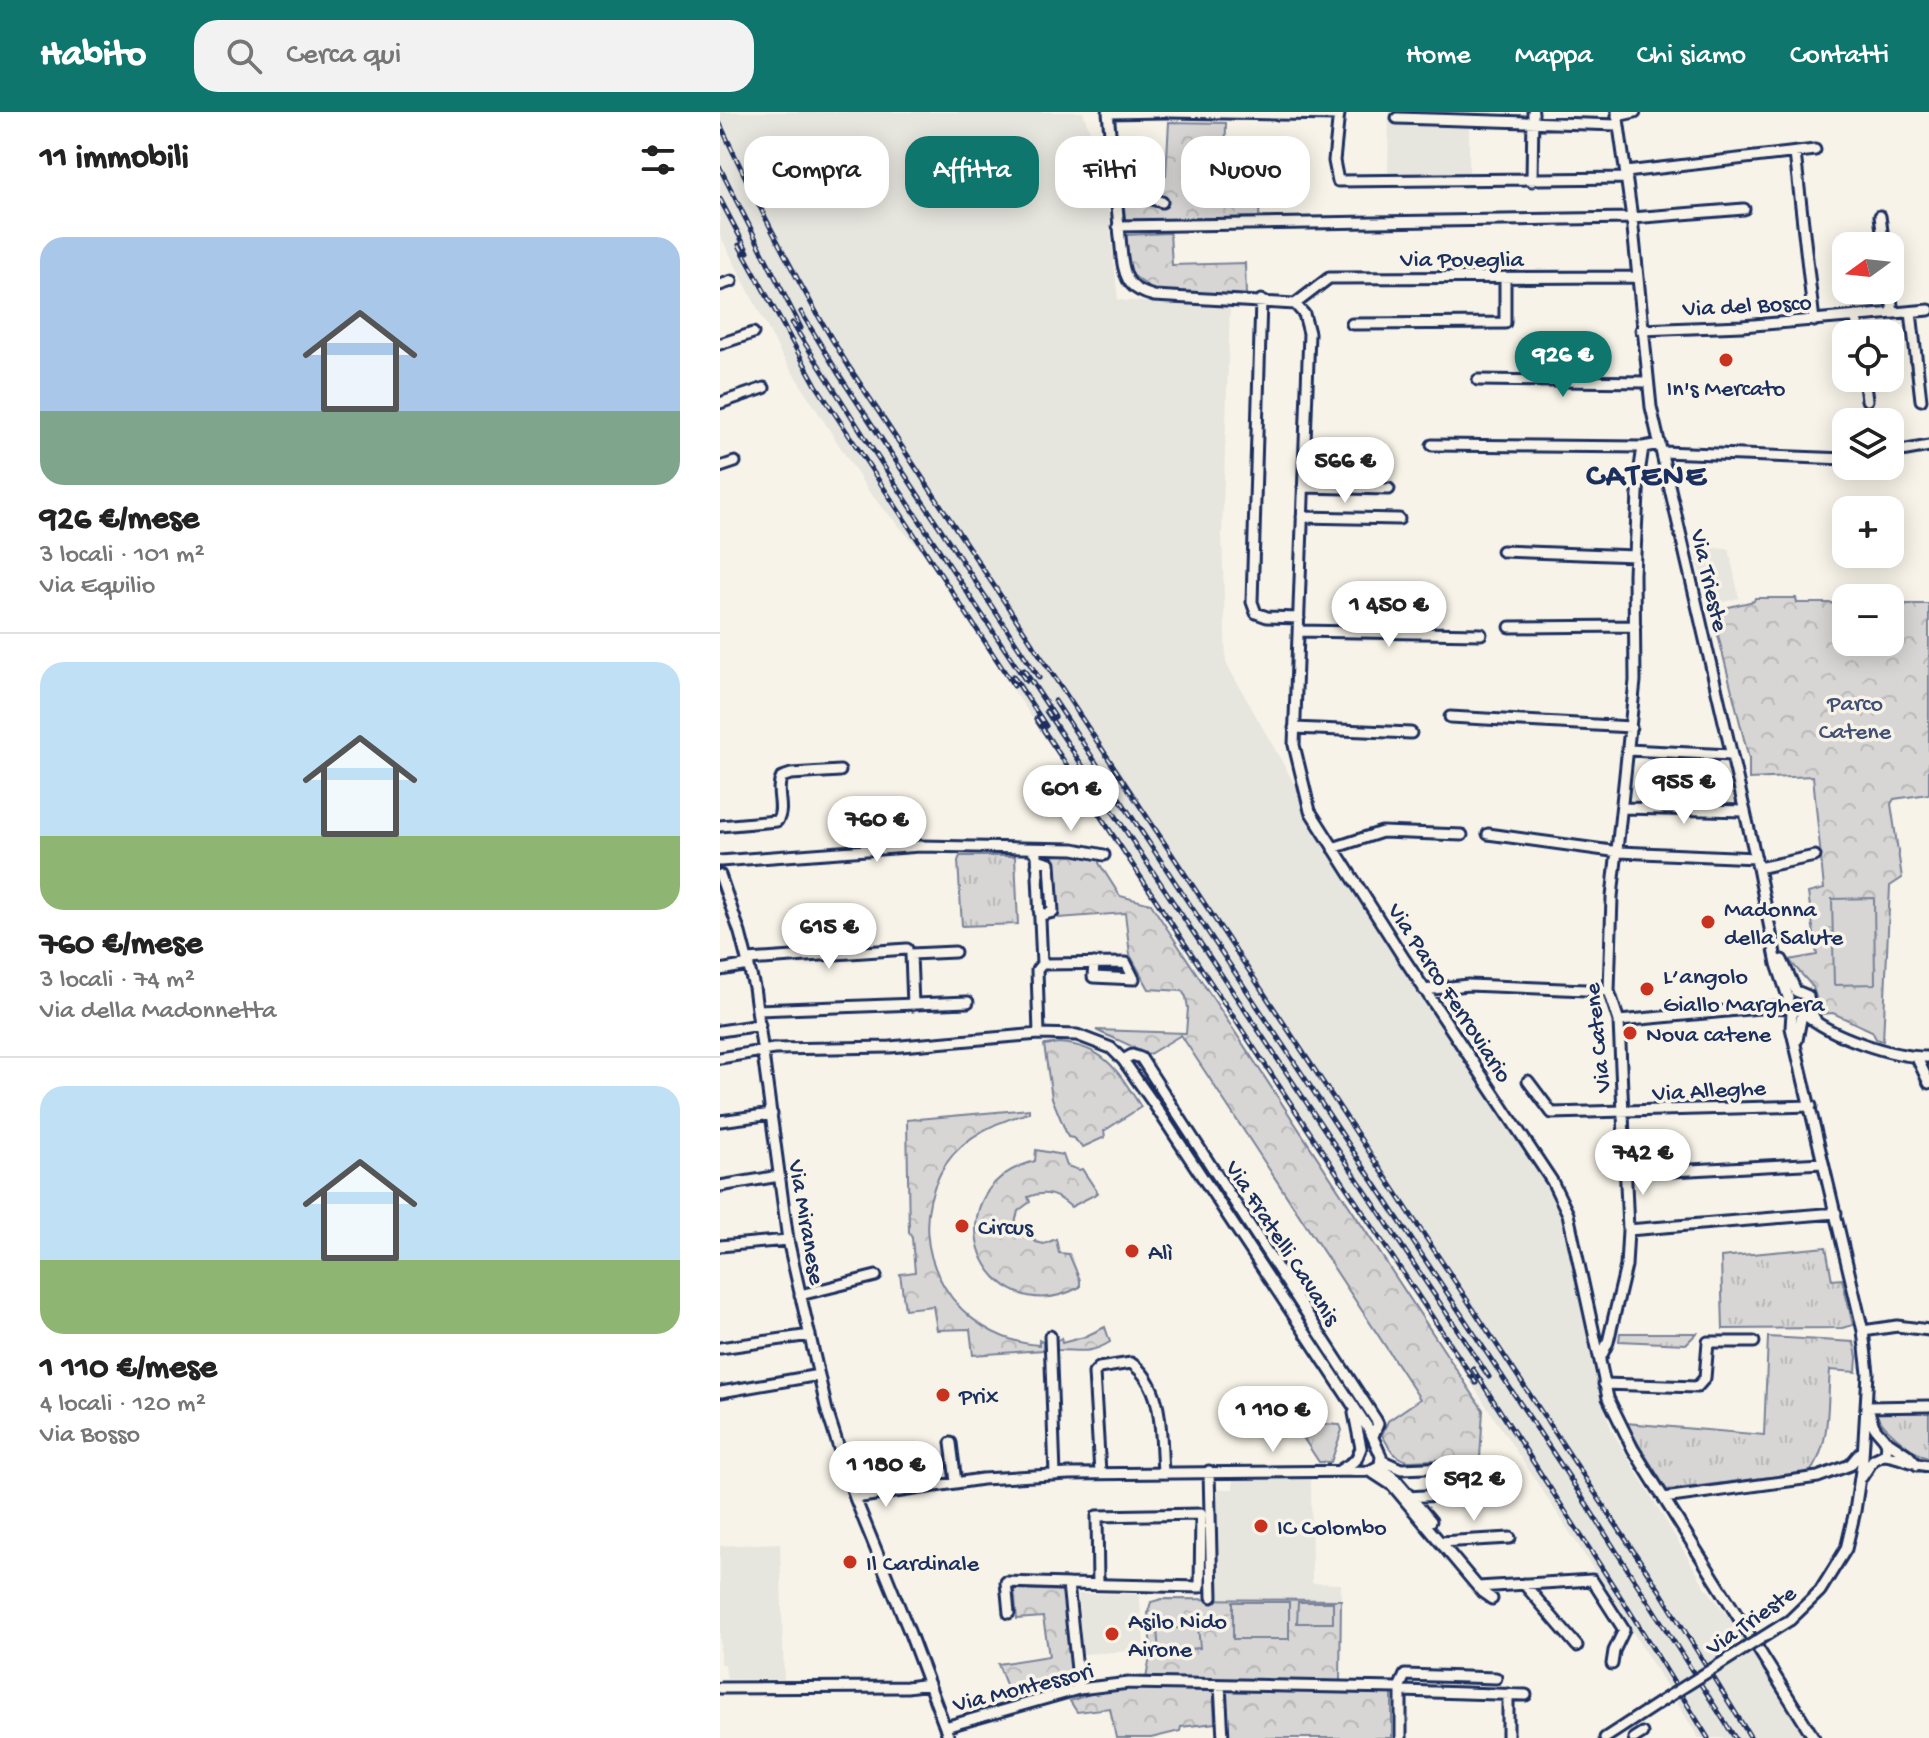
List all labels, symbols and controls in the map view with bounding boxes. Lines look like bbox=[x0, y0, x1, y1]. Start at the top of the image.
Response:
search box bbox=[194, 20, 754, 92]
text: Habito bbox=[40, 34, 146, 78]
icon: search bbox=[222, 34, 266, 78]
text: Cerca qui bbox=[286, 39, 401, 74]
text: Home bbox=[1406, 40, 1471, 73]
text: Mappa bbox=[1515, 40, 1593, 73]
text: Chi siamo bbox=[1637, 40, 1746, 73]
text: Contatti bbox=[1790, 40, 1889, 73]
chip: Compra bbox=[744, 136, 889, 208]
chip: Affitta bbox=[905, 136, 1039, 208]
chip: Filtri bbox=[1055, 136, 1165, 208]
chip: Nuovo bbox=[1181, 136, 1310, 208]
icon: filters bbox=[636, 138, 680, 182]
text: 11 immobili bbox=[40, 140, 189, 180]
north arrow bbox=[1832, 232, 1904, 304]
map controls bbox=[1832, 232, 1904, 656]
street label: Via Poveglia bbox=[1399, 247, 1525, 276]
icon: home bbox=[288, 289, 432, 433]
street label: Via del Bosco bbox=[1681, 290, 1812, 325]
button: locate bbox=[1832, 320, 1904, 392]
pin: 926 € bbox=[1507, 331, 1619, 399]
text: 926 € bbox=[1533, 341, 1593, 372]
marker: In's Mercato bbox=[1717, 351, 1735, 369]
place label: In's Mercato bbox=[1666, 376, 1786, 405]
button: layers bbox=[1832, 408, 1904, 480]
pin: 566 € bbox=[1289, 437, 1401, 505]
text: 566 € bbox=[1314, 447, 1376, 478]
district label: CATENE bbox=[1586, 459, 1708, 497]
button: + bbox=[1832, 496, 1904, 568]
text: 926 €/mese bbox=[40, 501, 199, 541]
street label: Via Trieste bbox=[1682, 526, 1734, 635]
text: 3 locali · 101 m² bbox=[40, 541, 205, 572]
text: Via Equilio bbox=[40, 572, 155, 603]
pin: 1 450 € bbox=[1315, 581, 1463, 649]
button: − bbox=[1832, 584, 1904, 656]
text: 1 450 € bbox=[1349, 591, 1429, 622]
park label: Parco Catene bbox=[1819, 691, 1892, 748]
icon: home bbox=[288, 714, 432, 858]
pin: 955 € bbox=[1628, 758, 1740, 826]
pin: 601 € bbox=[1015, 765, 1127, 833]
text: 955 € bbox=[1653, 768, 1715, 799]
text: 601 € bbox=[1041, 775, 1101, 806]
pin: 760 € bbox=[821, 796, 933, 864]
text: 760 € bbox=[845, 806, 909, 837]
place label: Madonna della Salute bbox=[1724, 897, 1844, 954]
street label: Via Parco Ferroviario bbox=[1379, 898, 1517, 1089]
pin: 615 € bbox=[773, 903, 885, 971]
text: 615 € bbox=[800, 913, 858, 944]
marker: Madonna della Salute bbox=[1699, 913, 1717, 931]
text: 760 €/mese bbox=[40, 926, 202, 966]
place label: L’angolo Giallo Marghera bbox=[1663, 964, 1825, 1021]
text: 3 locali · 74 m² bbox=[40, 966, 195, 997]
marker: L’angolo Giallo Marghera bbox=[1638, 980, 1656, 998]
street label: Via Catene bbox=[1579, 981, 1620, 1095]
text: Via della Madonnetta bbox=[40, 997, 276, 1028]
place label: Nova catene bbox=[1646, 1022, 1772, 1051]
marker: Nova catene bbox=[1621, 1024, 1639, 1042]
street label: Via Alleghe bbox=[1651, 1075, 1767, 1110]
pin: 742 € bbox=[1587, 1129, 1699, 1197]
icon: home bbox=[288, 1138, 432, 1282]
text: 742 € bbox=[1613, 1139, 1673, 1170]
street label: Via Fratelli Cavanis bbox=[1216, 1155, 1346, 1333]
street label: Via Miranese bbox=[779, 1157, 830, 1288]
place label: Circus bbox=[978, 1215, 1034, 1244]
marker: Circus bbox=[953, 1217, 971, 1235]
place label: Alì bbox=[1148, 1240, 1173, 1269]
marker: Alì bbox=[1123, 1242, 1141, 1260]
text: 1 110 €/mese bbox=[40, 1350, 217, 1390]
place label: Prix bbox=[958, 1384, 999, 1413]
marker: Prix bbox=[934, 1386, 952, 1404]
pin: 1 110 € bbox=[1199, 1386, 1347, 1454]
text: 4 locali · 120 m² bbox=[40, 1390, 206, 1421]
text: 1 110 € bbox=[1236, 1396, 1310, 1427]
text: Via Bosso bbox=[40, 1421, 140, 1452]
pin: 1 180 € bbox=[812, 1441, 960, 1509]
text: 1 180 € bbox=[847, 1451, 925, 1482]
pin: 592 € bbox=[1418, 1455, 1530, 1523]
text: 592 € bbox=[1443, 1465, 1505, 1496]
place label: IC Colombo bbox=[1277, 1515, 1387, 1544]
marker: IC Colombo bbox=[1252, 1517, 1270, 1535]
place label: Il Cardinale bbox=[866, 1551, 980, 1580]
marker: Il Cardinale bbox=[841, 1553, 859, 1571]
street label: Via Trieste bbox=[1700, 1580, 1803, 1664]
place label: Asilo Nido Airone bbox=[1128, 1609, 1227, 1666]
marker: Asilo Nido Airone bbox=[1103, 1625, 1121, 1643]
street label: Via Montessori bbox=[949, 1658, 1097, 1721]

